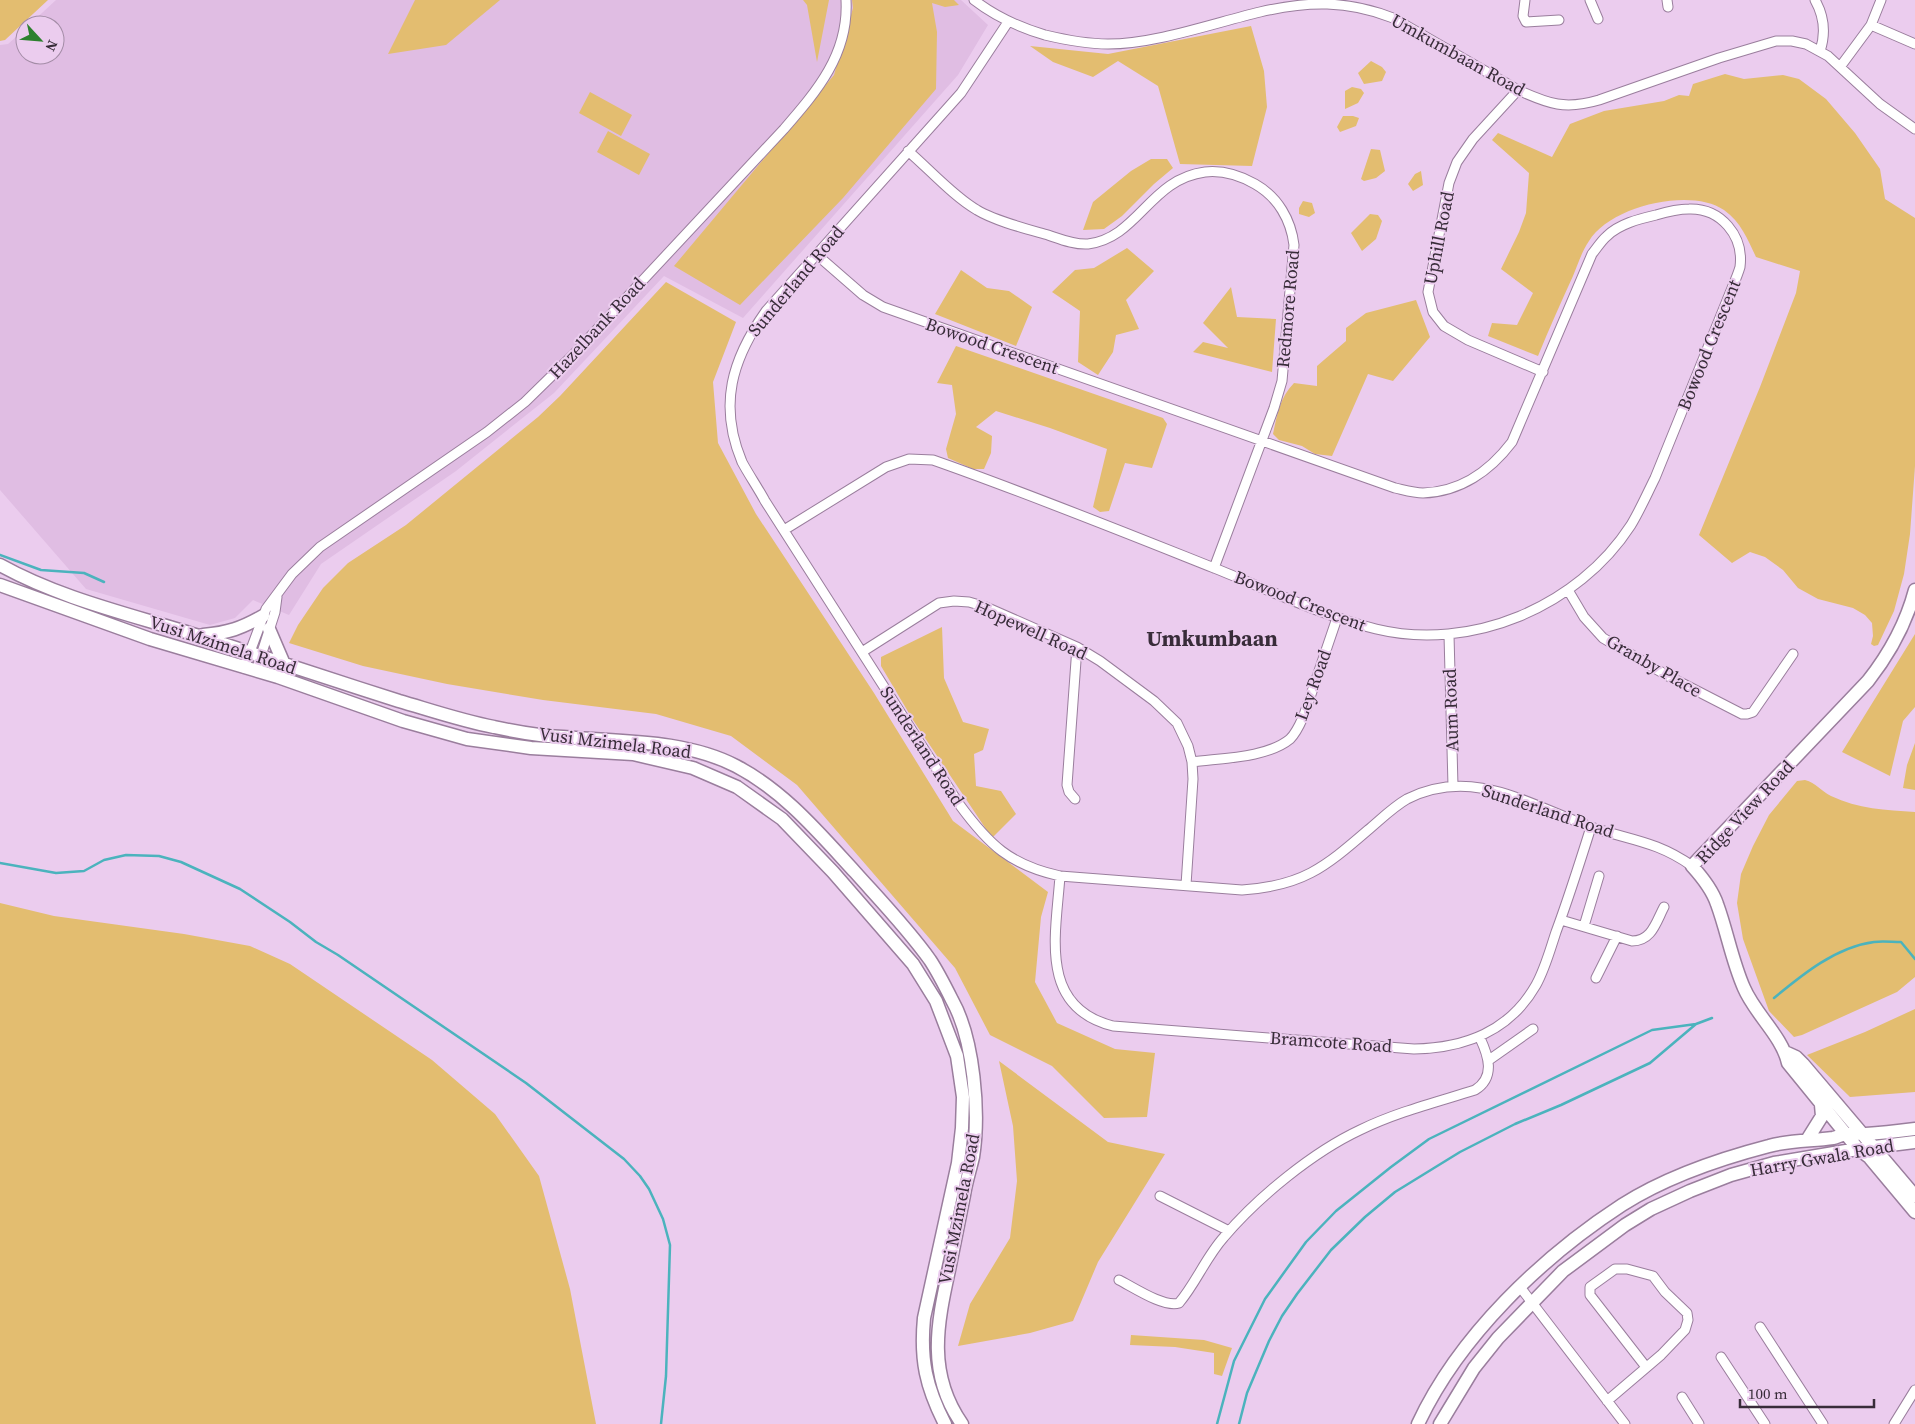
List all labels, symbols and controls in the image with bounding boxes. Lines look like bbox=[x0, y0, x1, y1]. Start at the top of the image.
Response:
street label: Umkumbaan Road bbox=[1387, 7, 1530, 102]
north arrow bbox=[15, 15, 65, 65]
text: N bbox=[40, 37, 63, 55]
street label: Uphill Road bbox=[1417, 189, 1460, 287]
street label: Sunderland Road bbox=[742, 220, 849, 341]
street label: Redmore Road bbox=[1270, 249, 1305, 369]
street label: Hazelbank Road bbox=[543, 271, 650, 384]
street label: Bowood Crescent bbox=[1671, 275, 1746, 414]
street label: Bowood Crescent bbox=[922, 311, 1062, 380]
street label: Bowood Crescent bbox=[1231, 564, 1370, 637]
street label: Hopewell Road bbox=[971, 593, 1092, 666]
street label: Vusi Mzimela Road bbox=[146, 609, 300, 680]
district label: Umkumbaan bbox=[1146, 623, 1278, 653]
street label: Granby Place bbox=[1602, 628, 1706, 703]
street label: Ley Road bbox=[1288, 646, 1337, 724]
street label: Aum Road bbox=[1437, 668, 1464, 752]
street label: Sunderland Road bbox=[874, 681, 970, 810]
street label: Vusi Mzimela Road bbox=[537, 721, 693, 764]
street label: Ridge View Road bbox=[1690, 754, 1799, 869]
street label: Sunderland Road bbox=[1479, 777, 1617, 844]
street label: Bramcote Road bbox=[1269, 1025, 1393, 1058]
street label: Vusi Mzimela Road bbox=[932, 1131, 985, 1287]
street label: Harry Gwala Road bbox=[1748, 1133, 1896, 1182]
scale bar bbox=[1740, 1376, 1874, 1408]
text: 100 m bbox=[1748, 1383, 1788, 1404]

